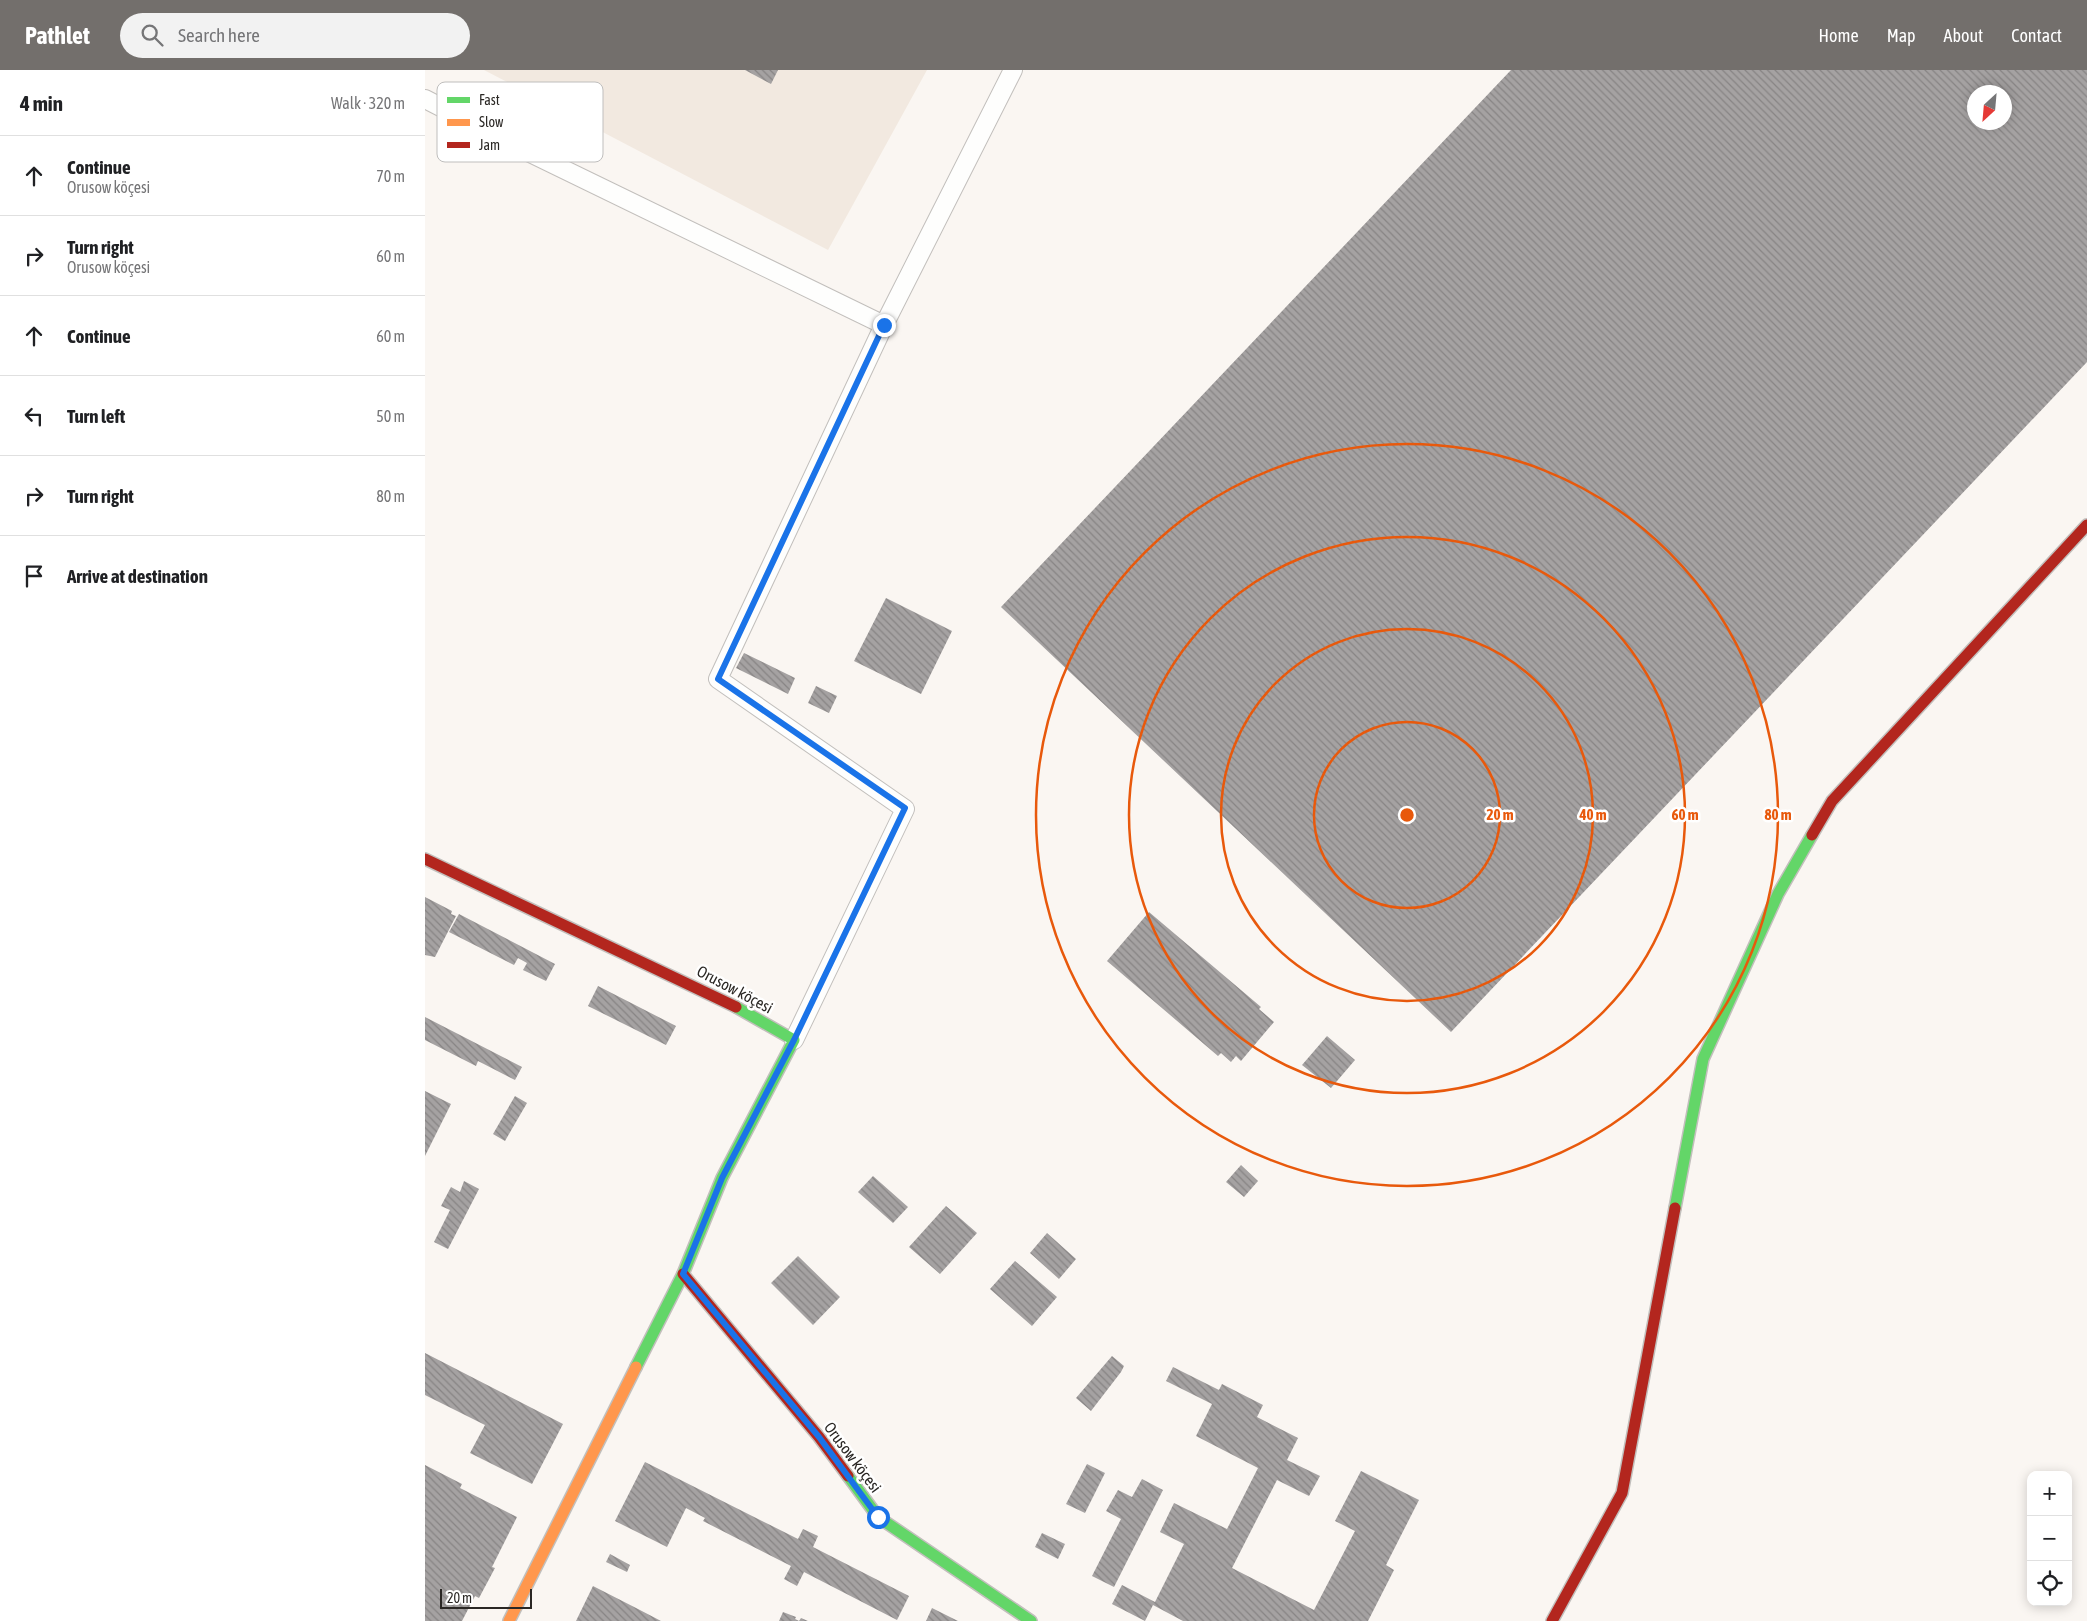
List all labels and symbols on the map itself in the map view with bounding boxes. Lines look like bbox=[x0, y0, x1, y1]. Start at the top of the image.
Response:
legend bbox=[437, 82, 603, 162]
north arrow bbox=[1967, 85, 2012, 130]
text: Fast bbox=[479, 92, 500, 108]
text: Slow bbox=[479, 114, 504, 130]
text: Jam bbox=[479, 137, 500, 153]
route end bbox=[873, 314, 896, 337]
centre of rings bbox=[1398, 806, 1416, 824]
text: 20 m bbox=[1487, 806, 1514, 823]
text: 40 m bbox=[1579, 806, 1607, 823]
text: 60 m bbox=[1672, 806, 1699, 823]
text: 80 m bbox=[1765, 806, 1792, 823]
street label: Orusow köçesi bbox=[694, 962, 776, 1017]
street label: Orusow köçesi bbox=[820, 1418, 885, 1496]
route start bbox=[867, 1506, 890, 1529]
scale bar bbox=[440, 1586, 533, 1609]

